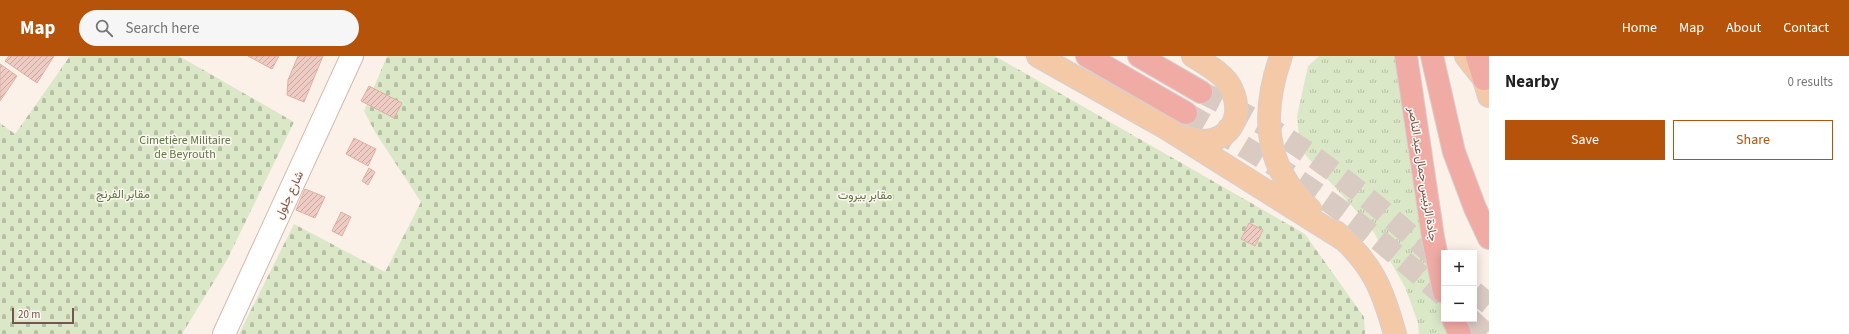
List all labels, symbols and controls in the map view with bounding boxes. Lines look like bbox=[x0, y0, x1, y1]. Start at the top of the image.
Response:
search box bbox=[79, 10, 359, 46]
text: Map bbox=[20, 15, 55, 42]
icon: search bbox=[93, 17, 115, 39]
text: Search here bbox=[125, 18, 199, 39]
text: Home bbox=[1622, 18, 1657, 38]
text: Map bbox=[1679, 18, 1704, 38]
text: About bbox=[1726, 18, 1761, 38]
text: Contact bbox=[1783, 18, 1829, 38]
text: Nearby bbox=[1505, 70, 1559, 94]
text: 0 results bbox=[1788, 73, 1833, 91]
street label: جادة الرئيس جمال عبد الناصر bbox=[1403, 105, 1442, 242]
button: Save bbox=[1505, 120, 1665, 160]
button: Share bbox=[1673, 120, 1833, 160]
park label: Cimetière Militaire de Beyrouth bbox=[139, 132, 231, 163]
street label: شارع جلول bbox=[271, 168, 308, 222]
park label: مقابر الفرنج bbox=[96, 186, 150, 203]
park label: مقابر بيروت bbox=[838, 187, 892, 204]
map controls bbox=[1441, 250, 1477, 322]
button: + bbox=[1441, 250, 1477, 286]
button: − bbox=[1441, 286, 1477, 322]
scale bar bbox=[12, 306, 74, 325]
text: 20 m bbox=[18, 307, 40, 322]

